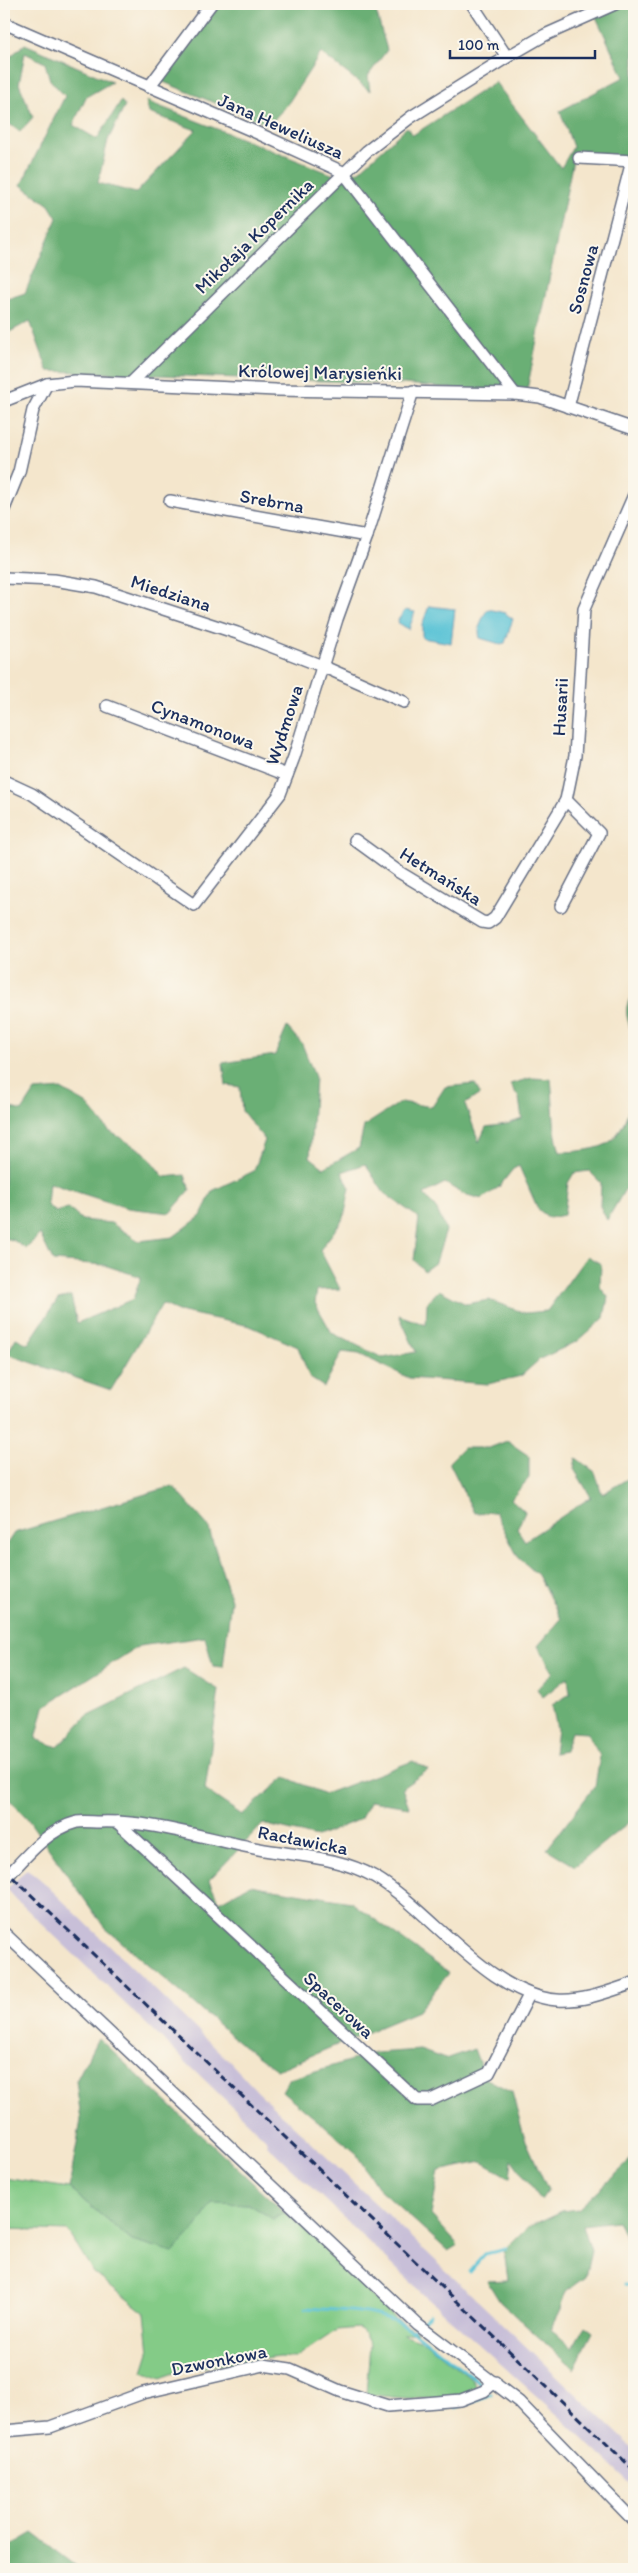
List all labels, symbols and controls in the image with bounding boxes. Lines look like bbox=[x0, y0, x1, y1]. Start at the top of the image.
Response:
scale bar bbox=[450, 28, 596, 60]
text: 100 m bbox=[458, 36, 500, 54]
street label: Jana Heweliusza bbox=[215, 88, 348, 164]
street label: Mikołaja Kopernika bbox=[190, 173, 318, 299]
street label: Sosnowa bbox=[563, 241, 603, 316]
street label: Królowej Marysieńki bbox=[238, 359, 402, 385]
street label: Srebrna bbox=[238, 484, 306, 518]
street label: Miedziana bbox=[128, 569, 214, 617]
street label: Husarii bbox=[547, 677, 573, 737]
street label: Wydmowa bbox=[260, 682, 308, 768]
street label: Cynamonowa bbox=[148, 694, 258, 754]
street label: Hetmańska bbox=[395, 842, 487, 910]
street label: Racławicka bbox=[256, 1820, 350, 1860]
street label: Spacerowa bbox=[299, 1966, 379, 2044]
street label: Dzwonkowa bbox=[169, 2339, 269, 2381]

